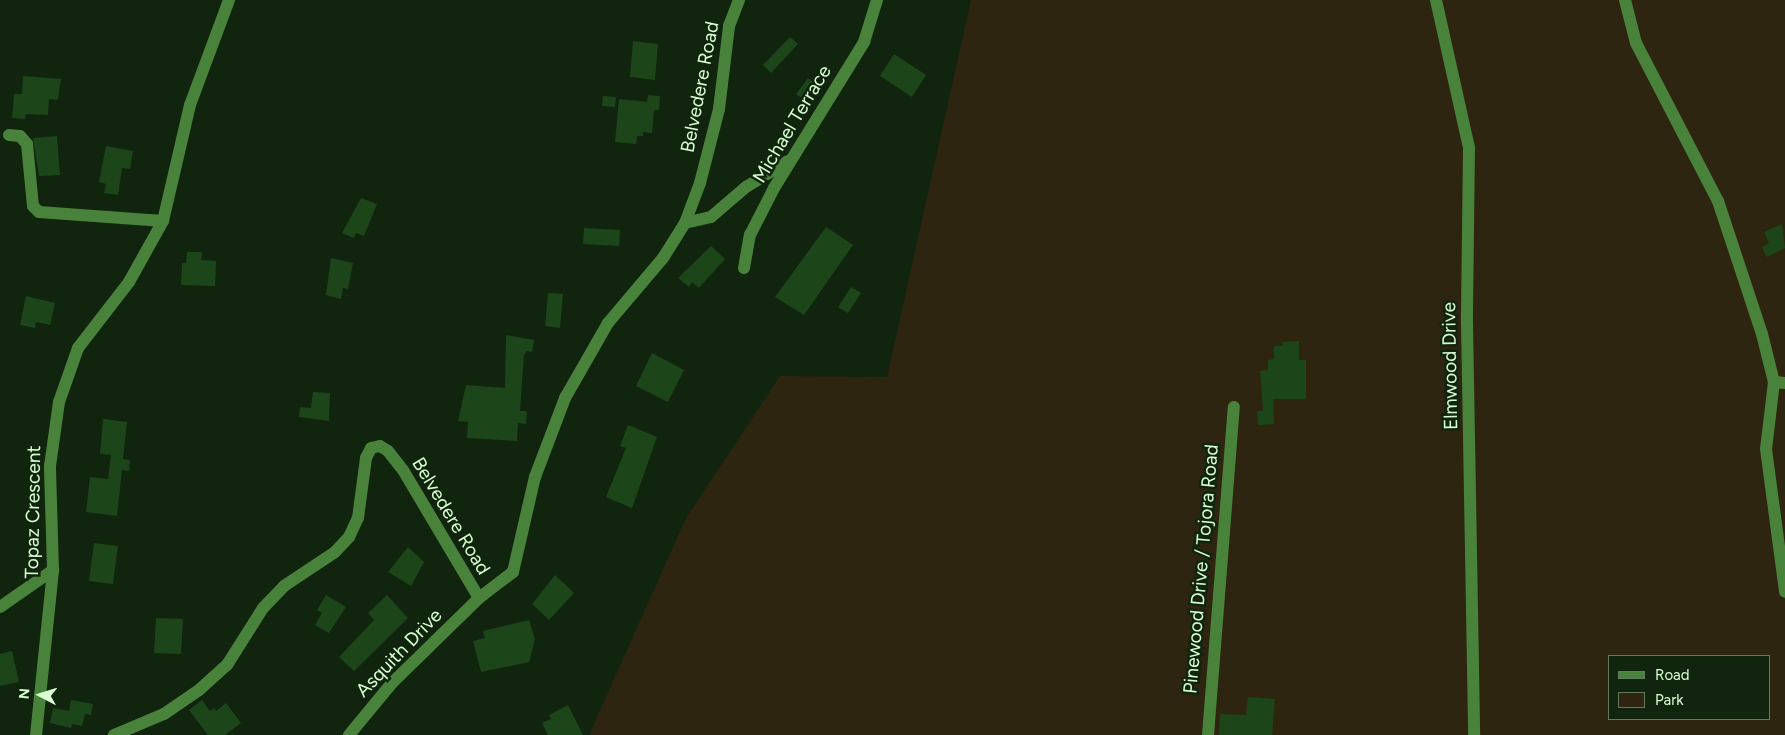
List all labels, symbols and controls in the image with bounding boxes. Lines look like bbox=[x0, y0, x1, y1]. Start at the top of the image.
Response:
street label: Belvedere Road bbox=[676, 20, 724, 154]
street label: Michael Terrace bbox=[748, 61, 836, 187]
street label: Elmwood Drive bbox=[1437, 302, 1463, 430]
street label: Pinewood Drive / Tojora Road bbox=[1179, 443, 1223, 695]
street label: Topaz Crescent bbox=[20, 445, 46, 579]
street label: Belvedere Road bbox=[407, 453, 495, 579]
street label: Asquith Drive bbox=[351, 604, 447, 702]
legend bbox=[1608, 655, 1770, 720]
text: Road bbox=[1655, 666, 1690, 684]
north arrow bbox=[15, 670, 65, 720]
text: N bbox=[16, 688, 33, 700]
text: Park bbox=[1655, 691, 1684, 709]

